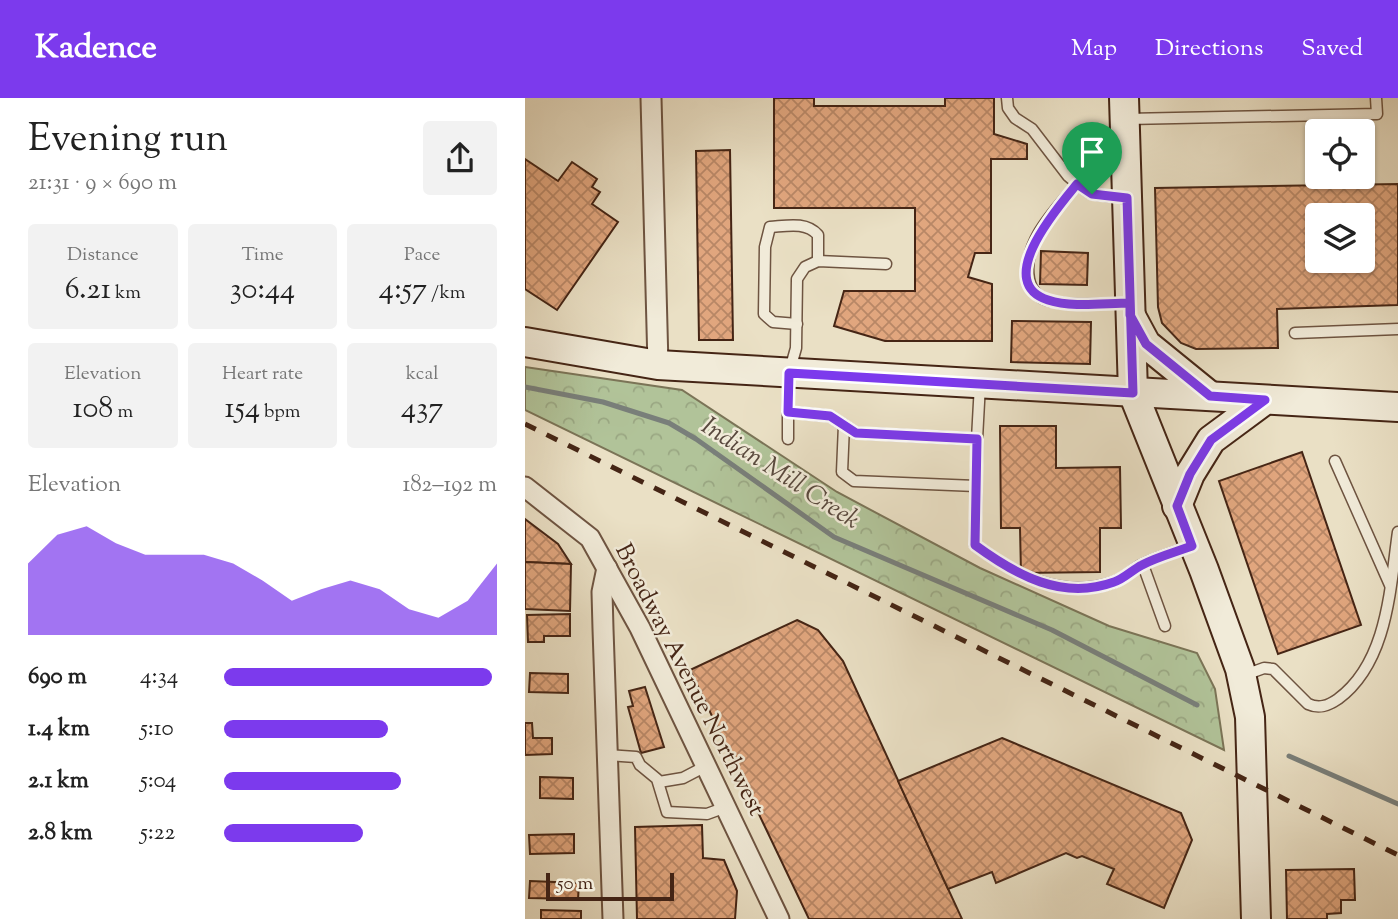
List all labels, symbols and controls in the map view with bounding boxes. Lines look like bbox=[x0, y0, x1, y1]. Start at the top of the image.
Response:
text: Kadence bbox=[35, 25, 157, 73]
text: Map bbox=[1071, 32, 1117, 66]
text: Directions bbox=[1155, 32, 1263, 66]
text: Saved bbox=[1301, 32, 1363, 66]
text: Evening run bbox=[28, 114, 228, 168]
map controls bbox=[1305, 119, 1375, 273]
button: locate bbox=[1305, 119, 1375, 189]
button: share bbox=[423, 121, 497, 195]
pin bbox=[1062, 122, 1122, 194]
icon: arrive bbox=[1073, 133, 1111, 171]
text: 21:31 · 9 × 690 m bbox=[28, 167, 177, 200]
button: layers bbox=[1305, 203, 1375, 273]
text: Distance bbox=[67, 242, 139, 269]
text: Time bbox=[241, 242, 284, 269]
text: Pace bbox=[404, 242, 440, 269]
text: 6.21 bbox=[65, 269, 111, 312]
text: 30:44 bbox=[230, 269, 295, 312]
text: 4:57 bbox=[379, 269, 427, 312]
text: km bbox=[111, 280, 141, 307]
text: /km bbox=[427, 280, 465, 307]
text: Elevation bbox=[64, 361, 141, 388]
text: Heart rate bbox=[222, 361, 303, 388]
text: kcal bbox=[406, 361, 438, 388]
text: 108 bbox=[73, 388, 113, 431]
text: 154 bbox=[224, 388, 260, 431]
text: 437 bbox=[401, 388, 443, 431]
text: m bbox=[113, 399, 133, 426]
text: bpm bbox=[260, 399, 301, 426]
water label: Indian Mill Creek bbox=[693, 409, 867, 539]
text: Elevation bbox=[28, 469, 121, 502]
text: 182–192 m bbox=[402, 469, 497, 502]
street label: Broadway Avenue Northwest bbox=[605, 538, 773, 822]
text: 690 m bbox=[28, 661, 87, 694]
text: 4:34 bbox=[140, 661, 178, 694]
text: 1.4 km bbox=[28, 713, 90, 746]
text: 5:10 bbox=[140, 713, 174, 746]
text: 2.1 km bbox=[28, 765, 89, 798]
text: 5:04 bbox=[140, 765, 176, 798]
text: 2.8 km bbox=[28, 817, 93, 850]
text: 5:22 bbox=[140, 817, 175, 850]
scale bar bbox=[546, 870, 674, 902]
text: 50 m bbox=[557, 871, 593, 898]

